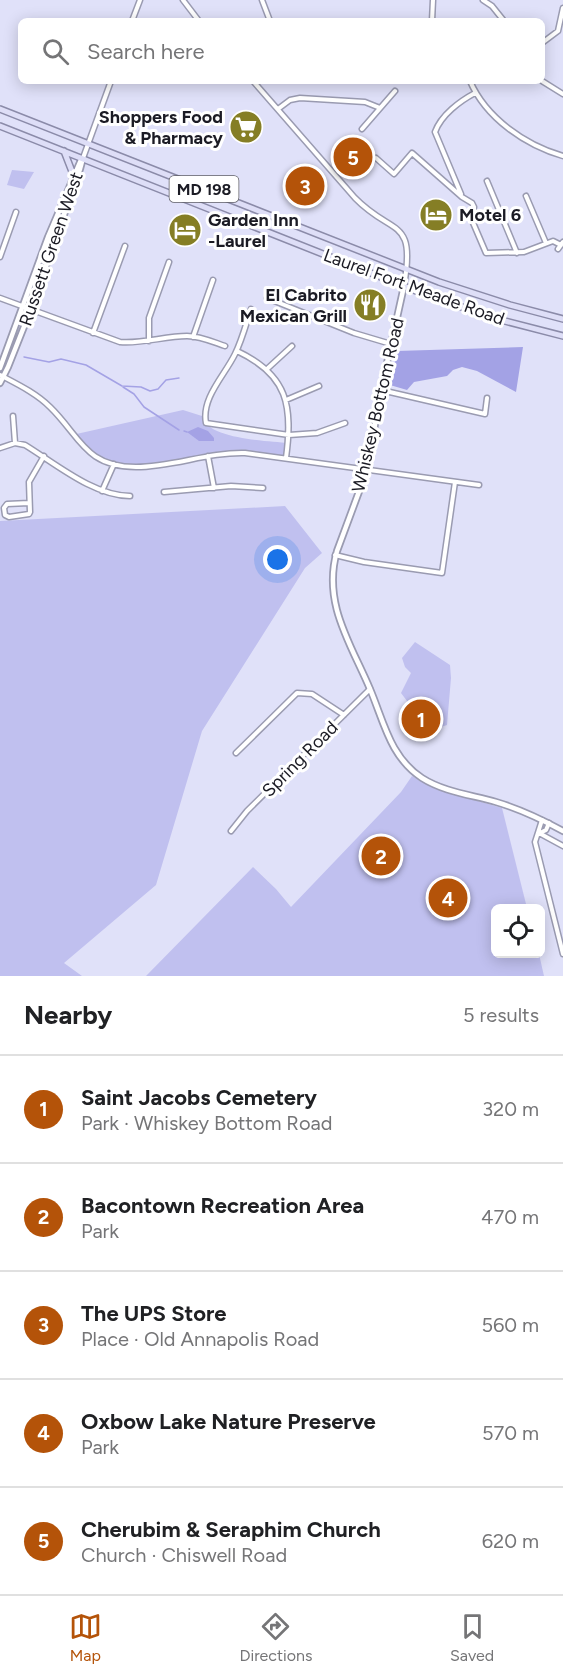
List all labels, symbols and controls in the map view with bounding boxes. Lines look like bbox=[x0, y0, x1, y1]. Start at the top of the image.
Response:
search box bbox=[18, 18, 545, 84]
icon: search bbox=[39, 35, 72, 68]
text: Search here bbox=[87, 38, 205, 65]
place label: Shoppers Food & Pharmacy bbox=[99, 106, 224, 149]
supermarket icon: Shoppers Food & Pharmacy bbox=[228, 109, 264, 145]
pin: 5 bbox=[334, 134, 372, 180]
pin: 3 bbox=[286, 164, 324, 208]
street label: Russett Green West bbox=[14, 169, 88, 329]
road number: MD 198 bbox=[170, 176, 238, 202]
hotel icon: Motel 6 bbox=[418, 197, 454, 233]
place label: Motel 6 bbox=[459, 204, 521, 226]
place label: Garden Inn -Laurel bbox=[208, 209, 299, 252]
hotel icon: Garden Inn -Laurel bbox=[167, 212, 203, 248]
street label: Laurel Fort Meade Road bbox=[321, 244, 507, 330]
place label: El Cabrito Mexican Grill bbox=[240, 284, 347, 327]
restaurant icon: El Cabrito Mexican Grill bbox=[352, 287, 388, 323]
street label: Whiskey Bottom Road bbox=[347, 316, 409, 494]
your location bbox=[263, 545, 292, 574]
pin: 1 bbox=[402, 696, 440, 742]
street label: Spring Road bbox=[257, 716, 343, 802]
pin: 2 bbox=[362, 834, 400, 878]
pin: 4 bbox=[428, 876, 468, 920]
map controls bbox=[491, 904, 545, 958]
button: locate bbox=[491, 904, 545, 958]
text: Nearby bbox=[24, 999, 112, 1031]
text: 5 results bbox=[463, 1003, 539, 1027]
text: Saint Jacobs Cemetery bbox=[81, 1084, 317, 1111]
text: 1 bbox=[39, 1097, 48, 1121]
text: 320 m bbox=[482, 1097, 539, 1121]
text: Park · Whiskey Bottom Road bbox=[81, 1111, 332, 1135]
text: Bacontown Recreation Area bbox=[81, 1192, 364, 1219]
text: 2 bbox=[38, 1205, 49, 1229]
text: 470 m bbox=[481, 1205, 539, 1229]
text: Park bbox=[81, 1219, 119, 1243]
text: The UPS Store bbox=[81, 1300, 226, 1327]
text: 3 bbox=[38, 1313, 49, 1337]
text: 560 m bbox=[481, 1313, 539, 1337]
text: Place · Old Annapolis Road bbox=[81, 1327, 319, 1351]
text: Oxbow Lake Nature Preserve bbox=[81, 1408, 376, 1435]
text: 4 bbox=[37, 1421, 50, 1445]
text: 570 m bbox=[482, 1421, 539, 1445]
text: Park bbox=[81, 1435, 119, 1459]
text: Cherubim & Seraphim Church bbox=[81, 1516, 381, 1543]
text: 5 bbox=[38, 1529, 49, 1553]
text: 620 m bbox=[482, 1529, 539, 1553]
text: Church · Chiswell Road bbox=[81, 1543, 287, 1567]
tab: Map bbox=[69, 1610, 102, 1665]
tab: Directions bbox=[239, 1610, 312, 1665]
tab: Saved bbox=[450, 1610, 494, 1665]

